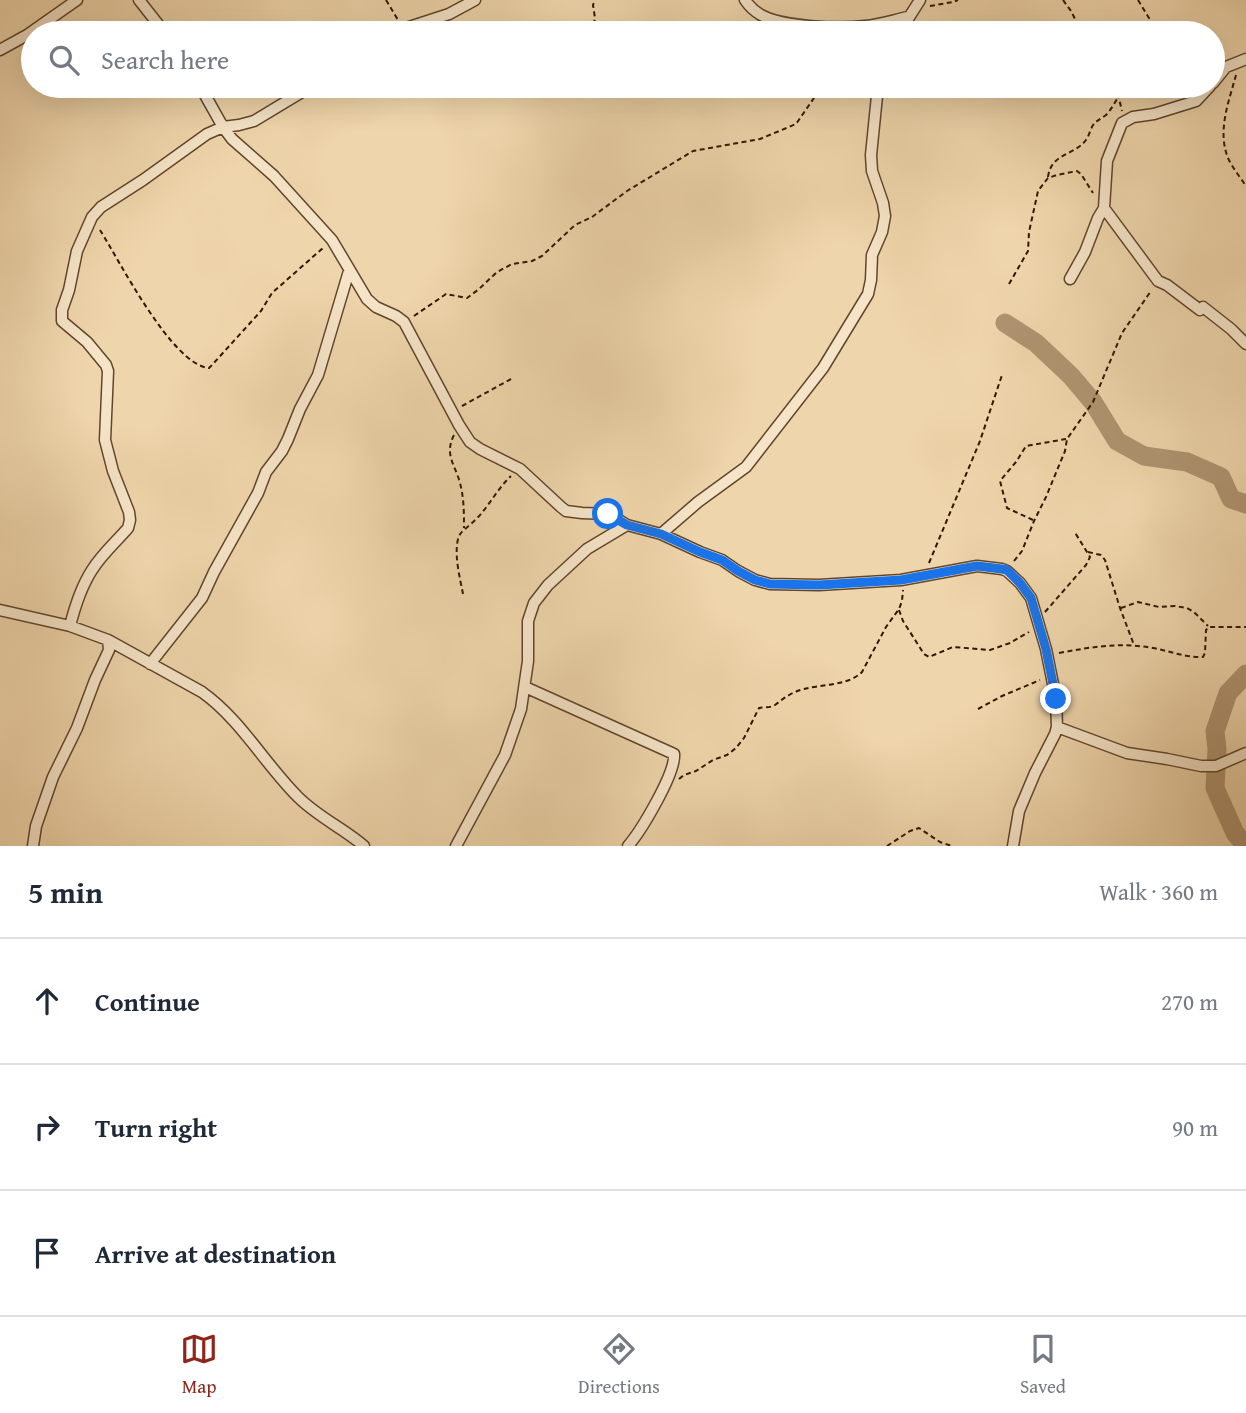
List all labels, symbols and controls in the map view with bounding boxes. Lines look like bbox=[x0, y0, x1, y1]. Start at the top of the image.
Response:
search box bbox=[21, 21, 1225, 98]
text: Search here bbox=[101, 40, 229, 79]
icon: search bbox=[45, 41, 83, 79]
route start bbox=[592, 498, 623, 529]
route end bbox=[1040, 683, 1071, 714]
text: 5 min bbox=[28, 870, 103, 914]
text: Walk · 360 m bbox=[1099, 875, 1218, 908]
icon: ahead bbox=[28, 982, 66, 1020]
text: Continue bbox=[95, 982, 200, 1021]
text: 270 m bbox=[1161, 985, 1218, 1018]
icon: right bbox=[28, 1108, 66, 1146]
text: Turn right bbox=[95, 1108, 217, 1147]
text: 90 m bbox=[1172, 1111, 1218, 1144]
icon: arrive bbox=[28, 1234, 66, 1272]
text: Arrive at destination bbox=[95, 1234, 336, 1273]
tab: Map bbox=[180, 1330, 218, 1400]
tab: Directions bbox=[578, 1330, 660, 1400]
tab: Saved bbox=[1020, 1330, 1066, 1400]

